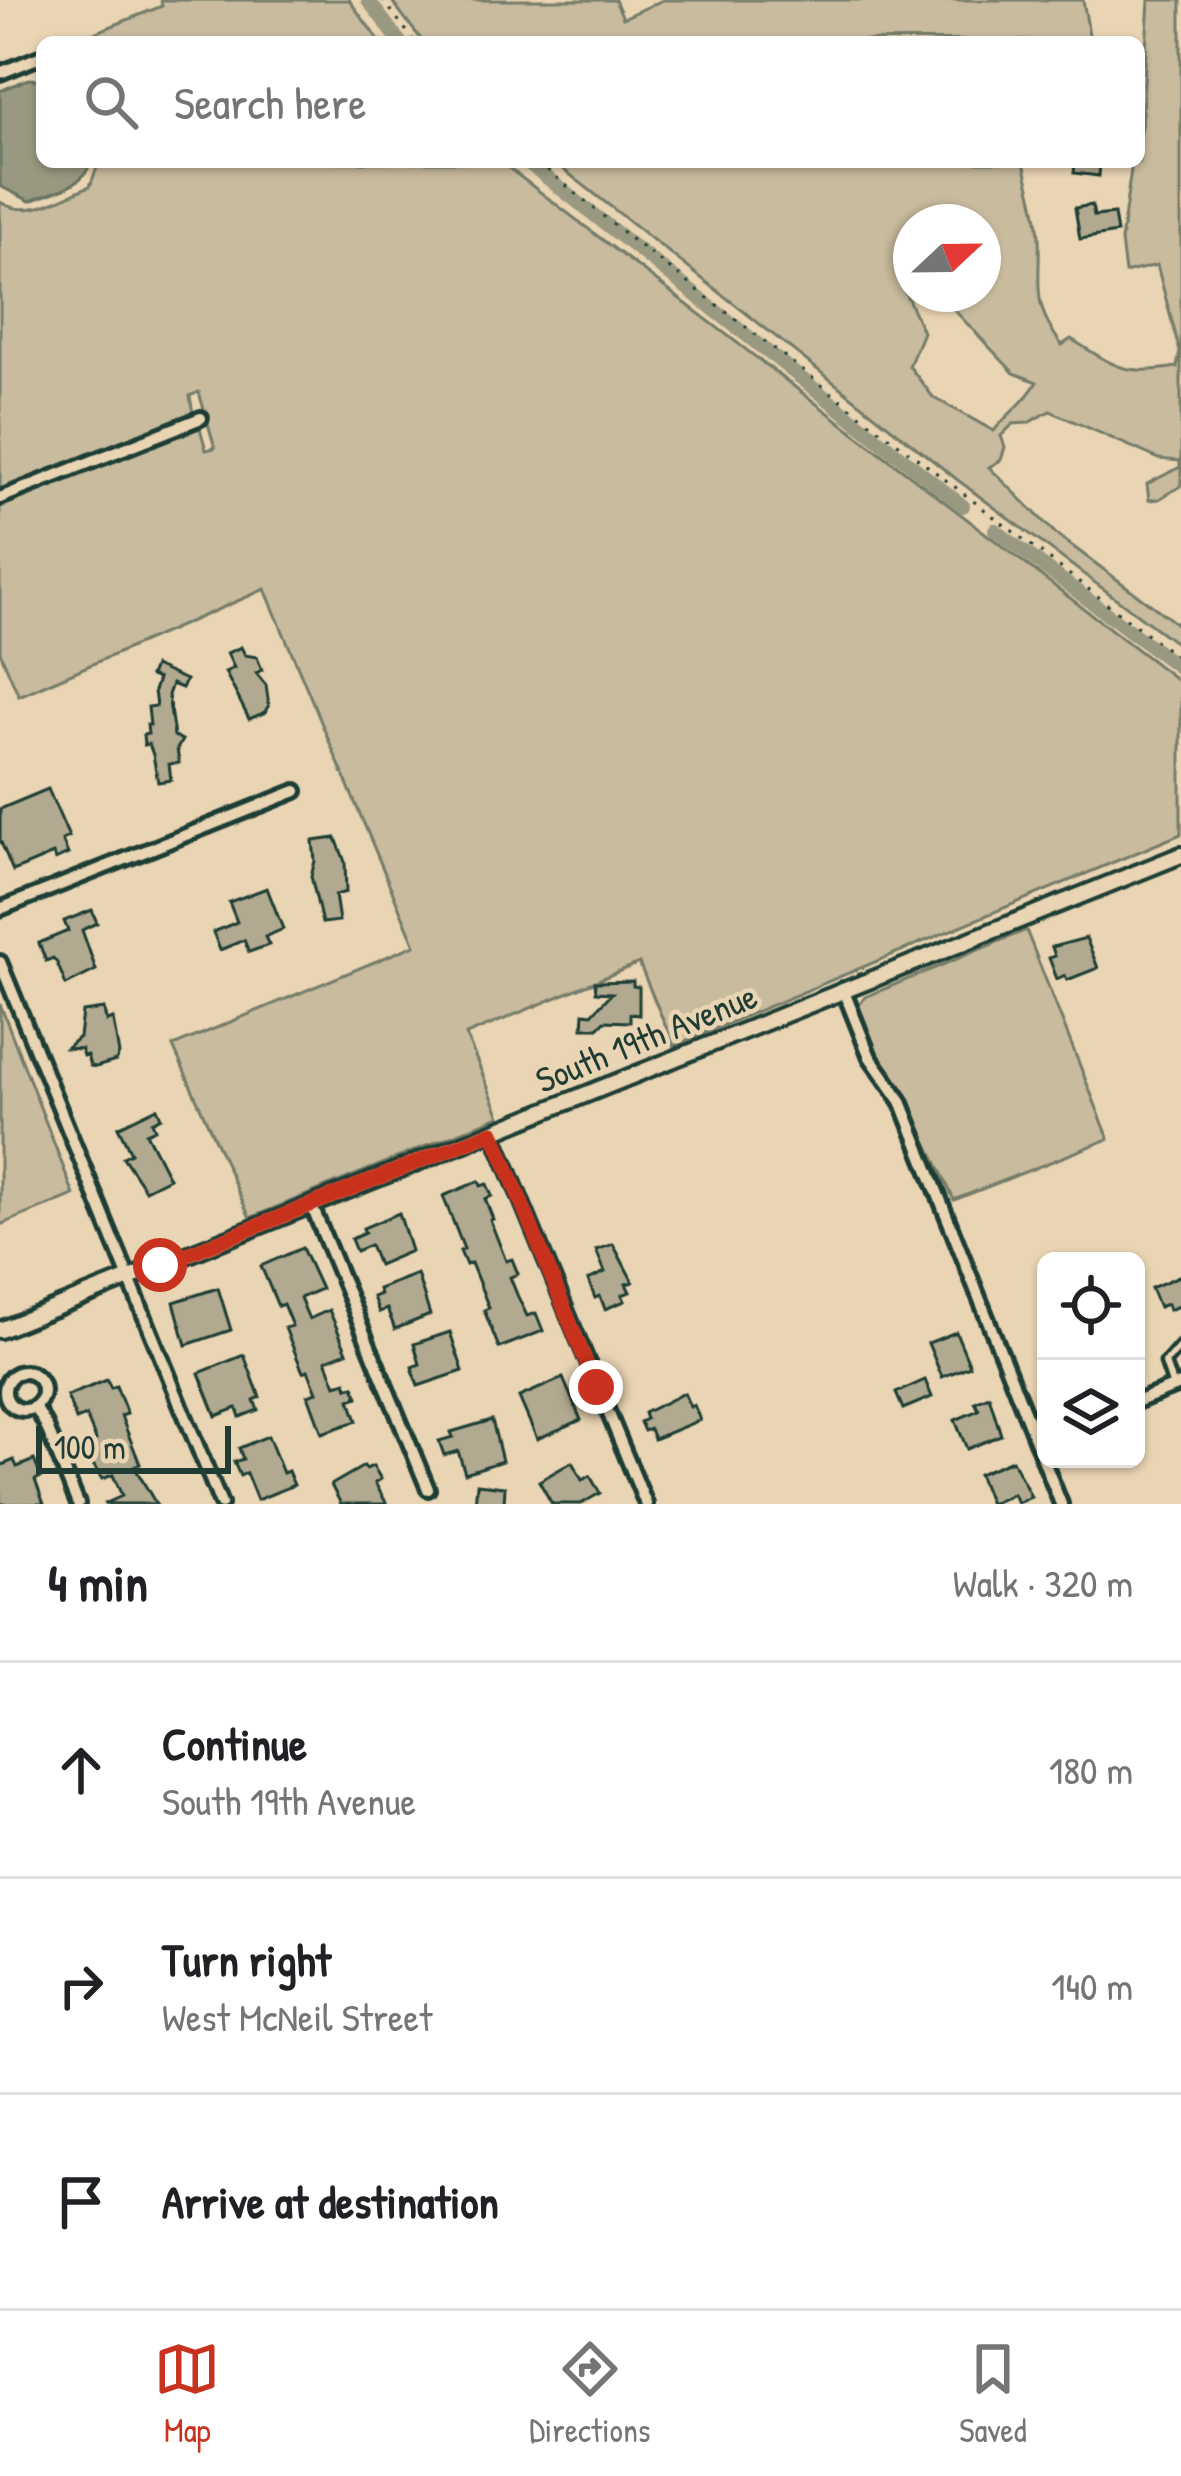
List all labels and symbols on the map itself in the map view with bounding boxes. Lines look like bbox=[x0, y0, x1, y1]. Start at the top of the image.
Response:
north arrow bbox=[893, 204, 1001, 312]
street label: South 19th Avenue bbox=[528, 970, 764, 1104]
route start bbox=[133, 1238, 187, 1292]
route end bbox=[569, 1360, 623, 1414]
scale bar bbox=[36, 1420, 231, 1473]

